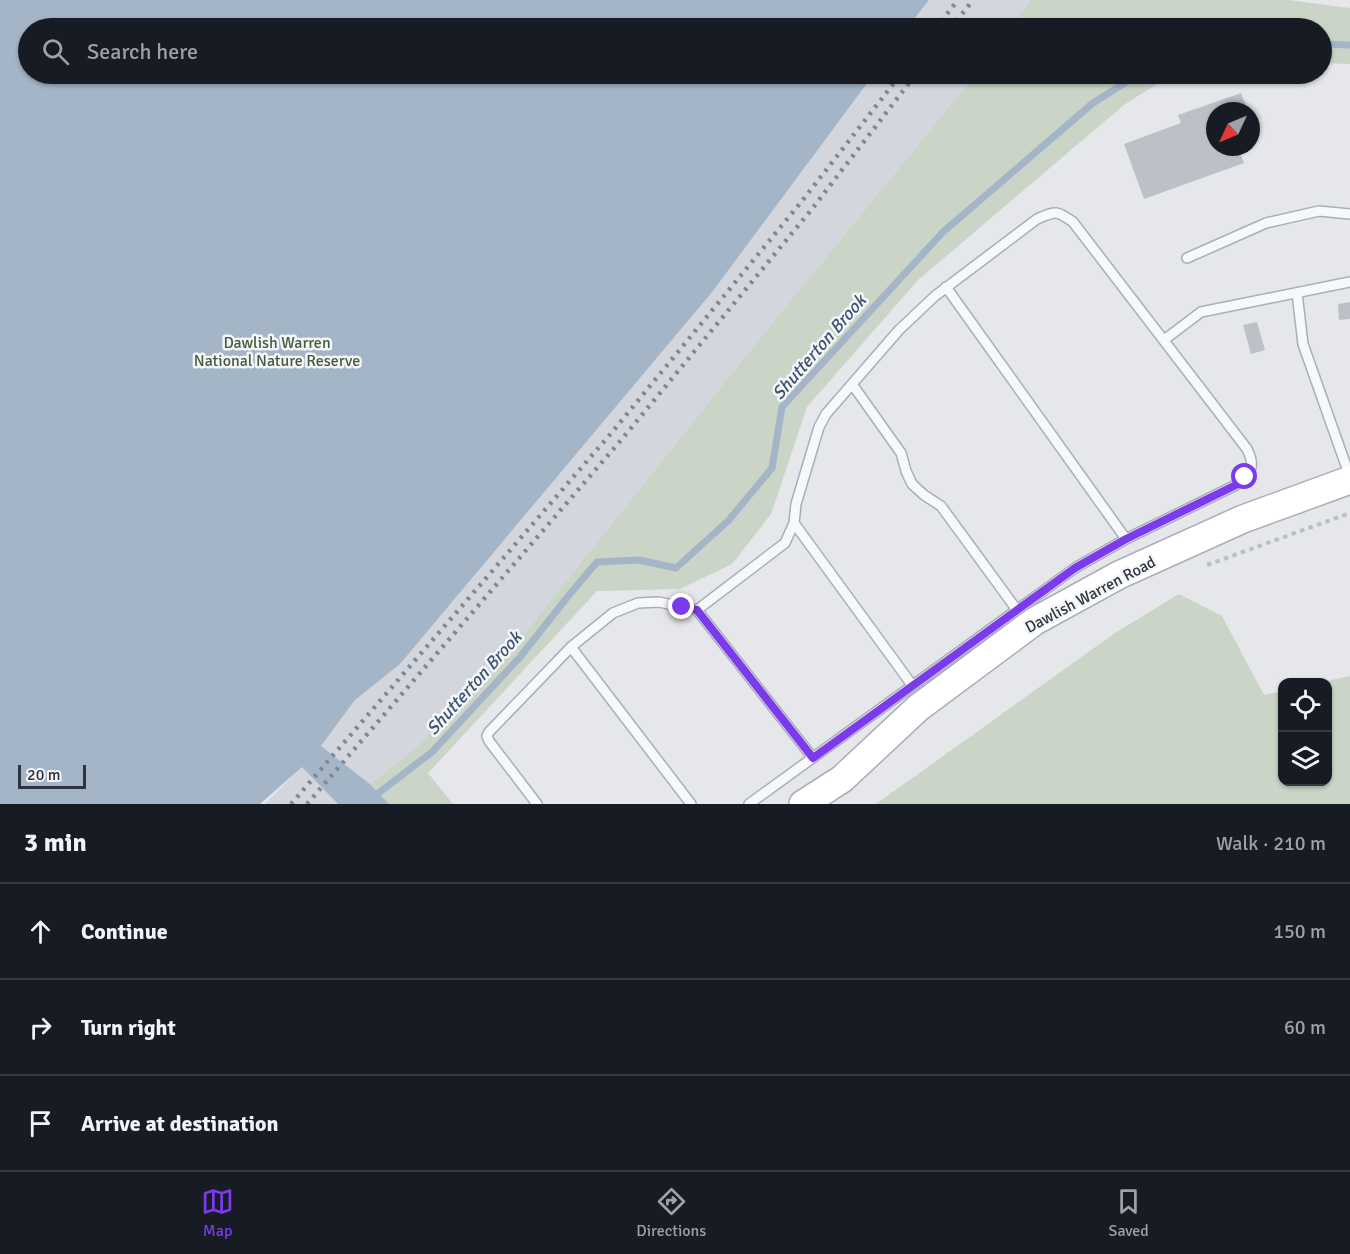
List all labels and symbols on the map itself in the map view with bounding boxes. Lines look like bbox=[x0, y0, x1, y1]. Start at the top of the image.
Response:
north arrow bbox=[1206, 102, 1260, 156]
water label: Shutterton Brook bbox=[767, 288, 872, 404]
park label: Dawlish Warren National Nature Reserve bbox=[194, 333, 360, 371]
route start bbox=[1231, 463, 1257, 489]
street label: Dawlish Warren Road bbox=[1022, 552, 1159, 638]
route end bbox=[668, 593, 694, 619]
water label: Shutterton Brook bbox=[422, 625, 528, 739]
scale bar bbox=[18, 762, 86, 790]

